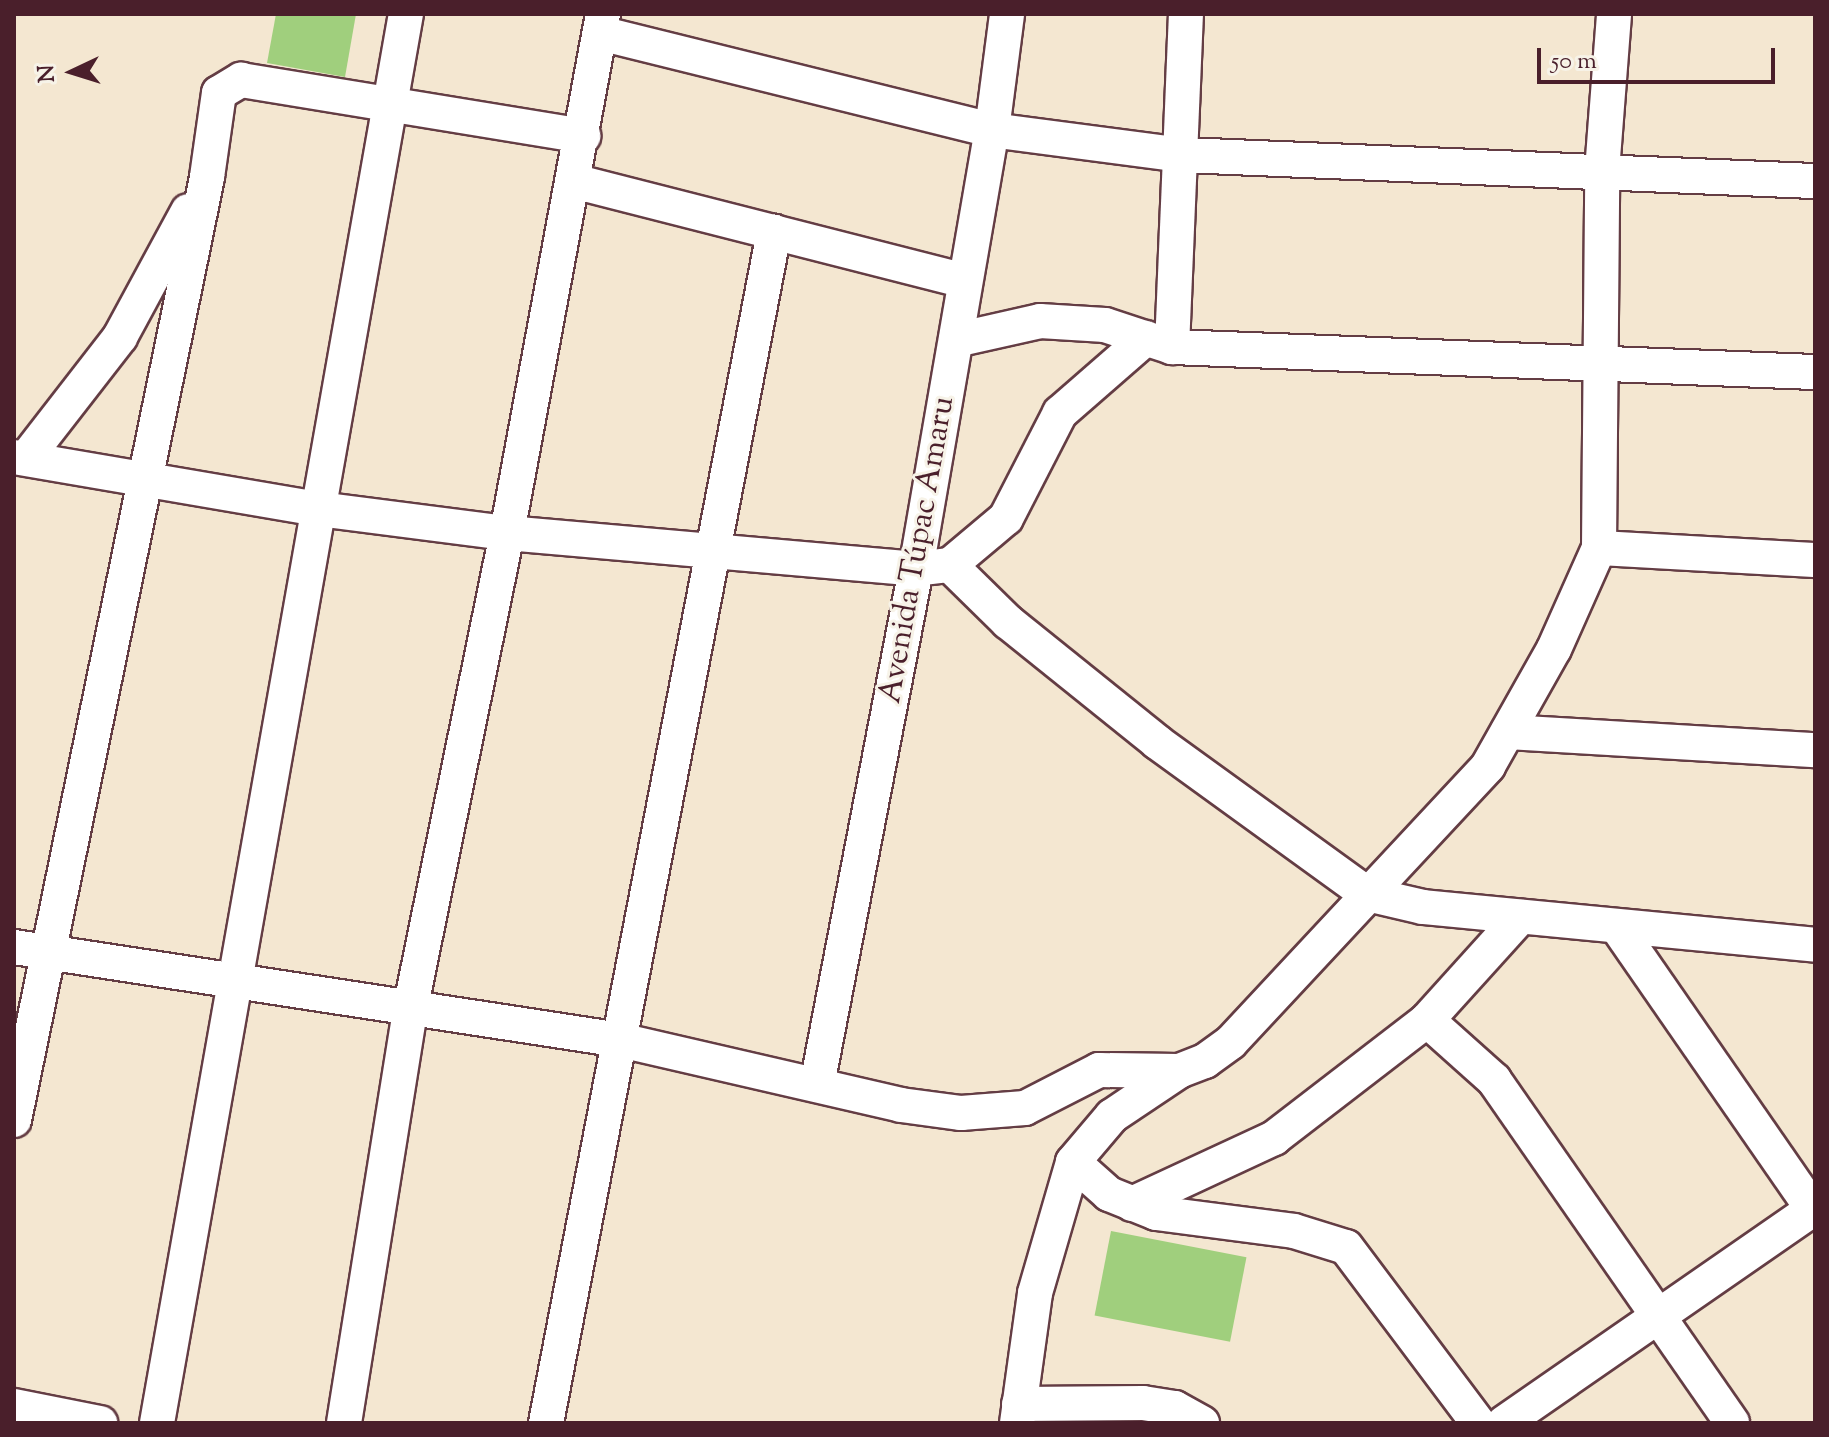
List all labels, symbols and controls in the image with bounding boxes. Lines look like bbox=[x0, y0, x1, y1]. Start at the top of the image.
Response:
north arrow bbox=[32, 32, 112, 112]
scale bar bbox=[1541, 32, 1779, 82]
text: 50 m bbox=[1551, 45, 1597, 79]
text: N bbox=[31, 64, 65, 84]
street label: Avenida Túpac Amaru bbox=[872, 393, 964, 707]

